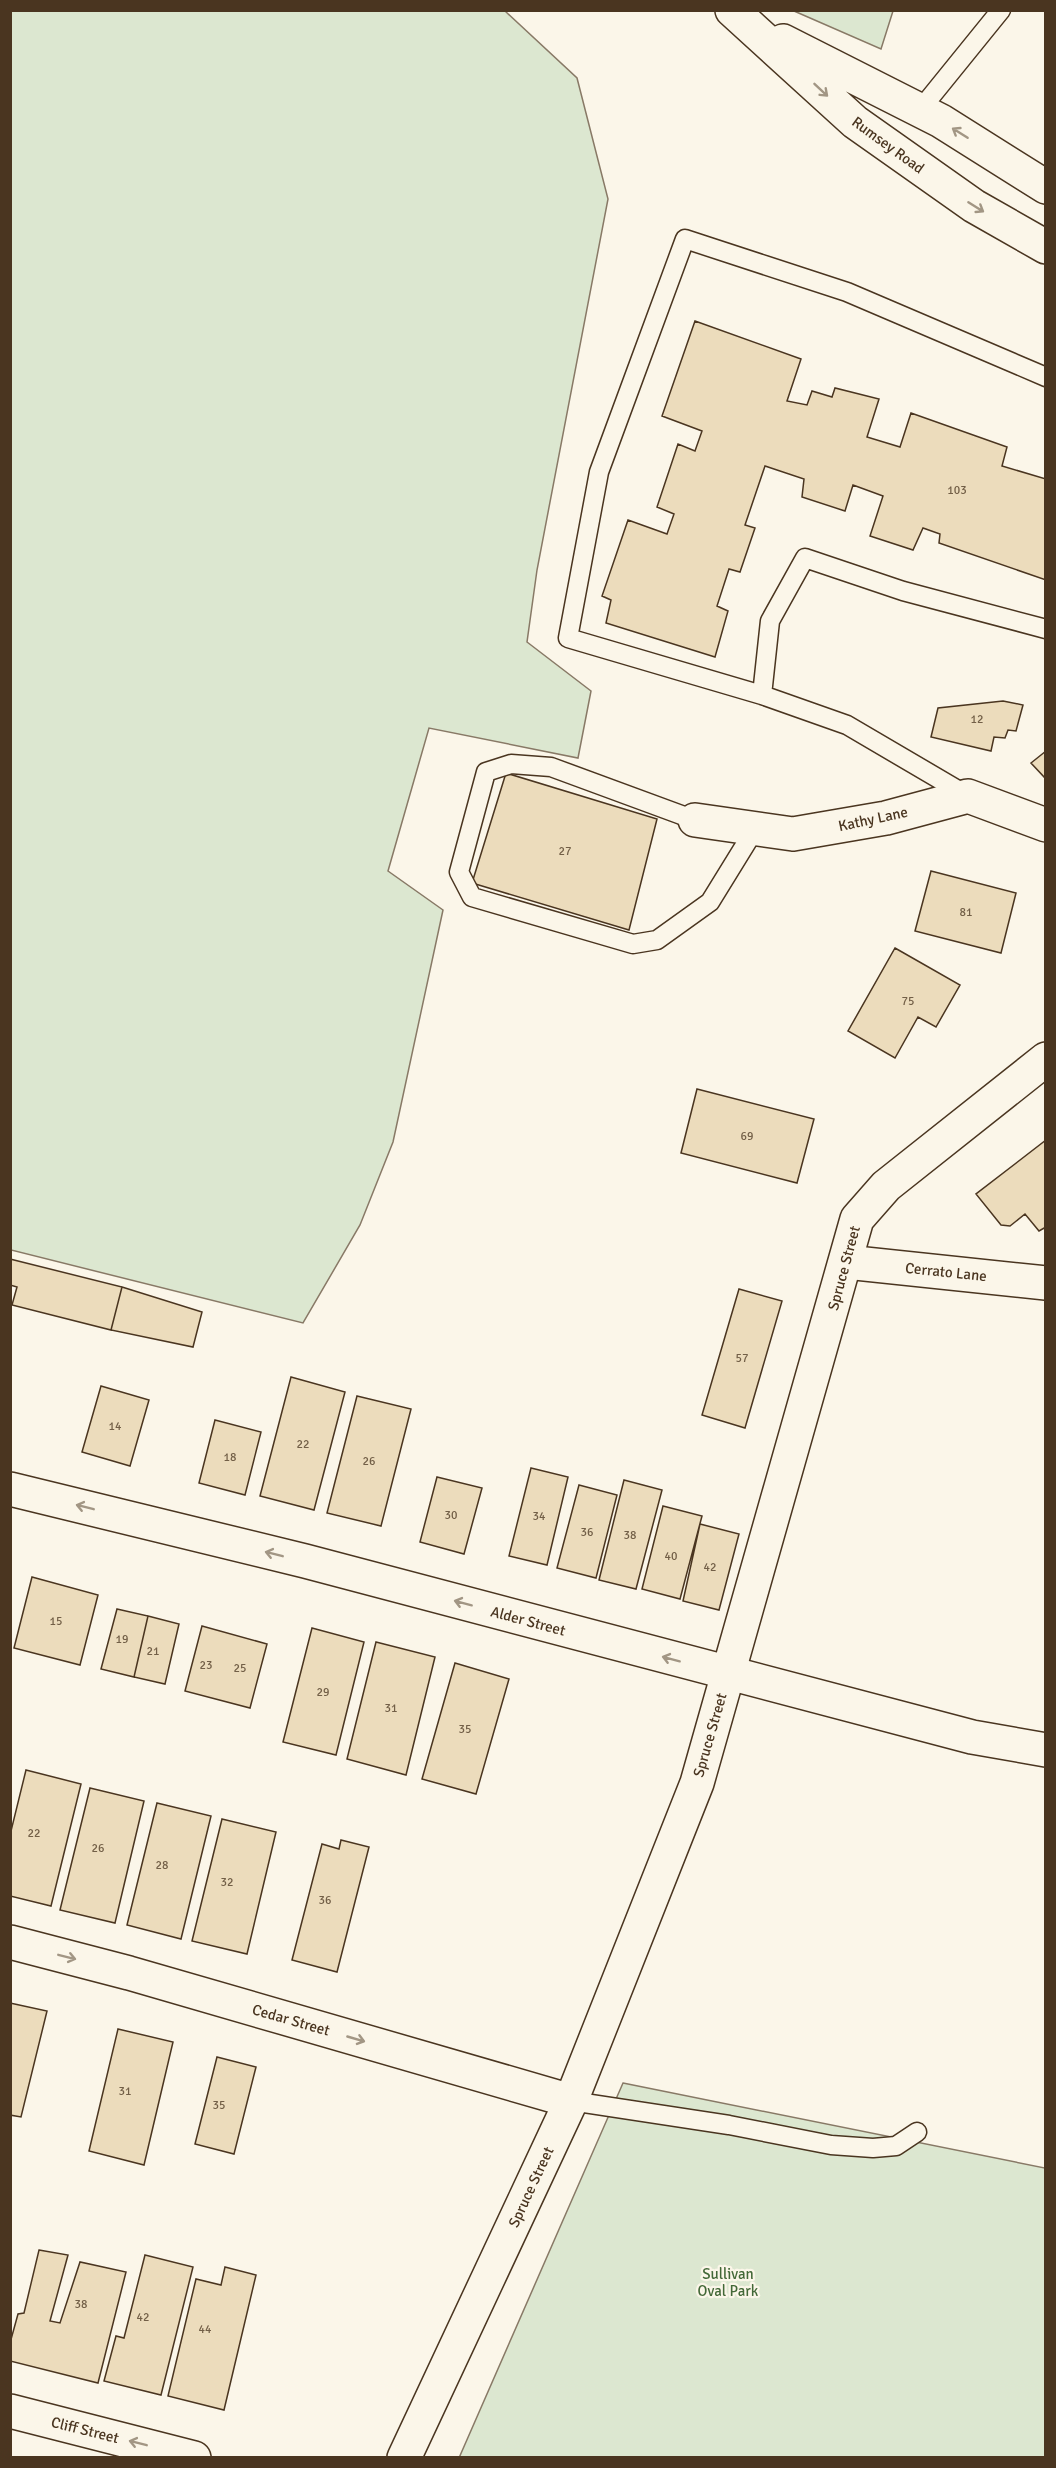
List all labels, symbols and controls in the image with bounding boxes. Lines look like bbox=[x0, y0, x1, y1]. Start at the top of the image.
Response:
one-way arrow bbox=[813, 83, 828, 97]
street label: Rumsey Road bbox=[848, 113, 928, 177]
one-way arrow bbox=[952, 127, 969, 139]
one-way arrow bbox=[968, 200, 985, 213]
house number: 103 bbox=[947, 483, 967, 498]
house number: 12 bbox=[971, 712, 983, 727]
street label: Kathy Lane bbox=[836, 803, 910, 835]
house number: 27 bbox=[559, 844, 571, 859]
house number: 81 bbox=[960, 905, 972, 920]
house number: 75 bbox=[902, 994, 914, 1009]
house number: 69 bbox=[741, 1129, 753, 1144]
street label: Spruce Street bbox=[824, 1224, 864, 1312]
street label: Cerrato Lane bbox=[904, 1259, 988, 1285]
house number: 57 bbox=[736, 1351, 748, 1366]
house number: 14 bbox=[109, 1419, 122, 1434]
house number: 22 bbox=[297, 1437, 309, 1452]
house number: 18 bbox=[224, 1450, 236, 1465]
house number: 26 bbox=[363, 1454, 375, 1469]
one-way arrow bbox=[76, 1501, 95, 1513]
house number: 30 bbox=[445, 1508, 457, 1523]
house number: 34 bbox=[533, 1509, 546, 1524]
house number: 36 bbox=[581, 1525, 593, 1540]
house number: 38 bbox=[624, 1528, 636, 1543]
one-way arrow bbox=[265, 1547, 284, 1559]
house number: 40 bbox=[665, 1549, 677, 1564]
house number: 42 bbox=[704, 1560, 716, 1575]
one-way arrow bbox=[454, 1597, 473, 1609]
street label: Alder Street bbox=[489, 1602, 567, 1640]
house number: 15 bbox=[50, 1614, 62, 1629]
house number: 19 bbox=[116, 1632, 128, 1647]
house number: 21 bbox=[147, 1644, 159, 1659]
one-way arrow bbox=[662, 1652, 681, 1664]
house number: 23 bbox=[200, 1658, 212, 1673]
house number: 25 bbox=[234, 1661, 246, 1676]
house number: 29 bbox=[317, 1685, 329, 1700]
street label: Spruce Street bbox=[689, 1691, 731, 1779]
house number: 31 bbox=[385, 1701, 397, 1716]
house number: 35 bbox=[459, 1722, 471, 1737]
house number: 22 bbox=[28, 1826, 40, 1841]
house number: 26 bbox=[92, 1841, 104, 1856]
house number: 28 bbox=[156, 1858, 168, 1873]
house number: 32 bbox=[221, 1875, 233, 1890]
house number: 36 bbox=[319, 1893, 331, 1908]
one-way arrow bbox=[57, 1951, 76, 1963]
street label: Cedar Street bbox=[250, 2000, 332, 2040]
one-way arrow bbox=[346, 2034, 365, 2045]
house number: 31 bbox=[119, 2084, 131, 2099]
house number: 35 bbox=[213, 2098, 225, 2113]
street label: Spruce Street bbox=[504, 2144, 558, 2230]
park label: Sullivan Oval Park bbox=[698, 2265, 759, 2300]
house number: 38 bbox=[75, 2297, 87, 2312]
house number: 42 bbox=[137, 2310, 149, 2325]
house number: 44 bbox=[199, 2322, 212, 2337]
street label: Cliff Street bbox=[49, 2413, 121, 2447]
one-way arrow bbox=[128, 2437, 147, 2448]

